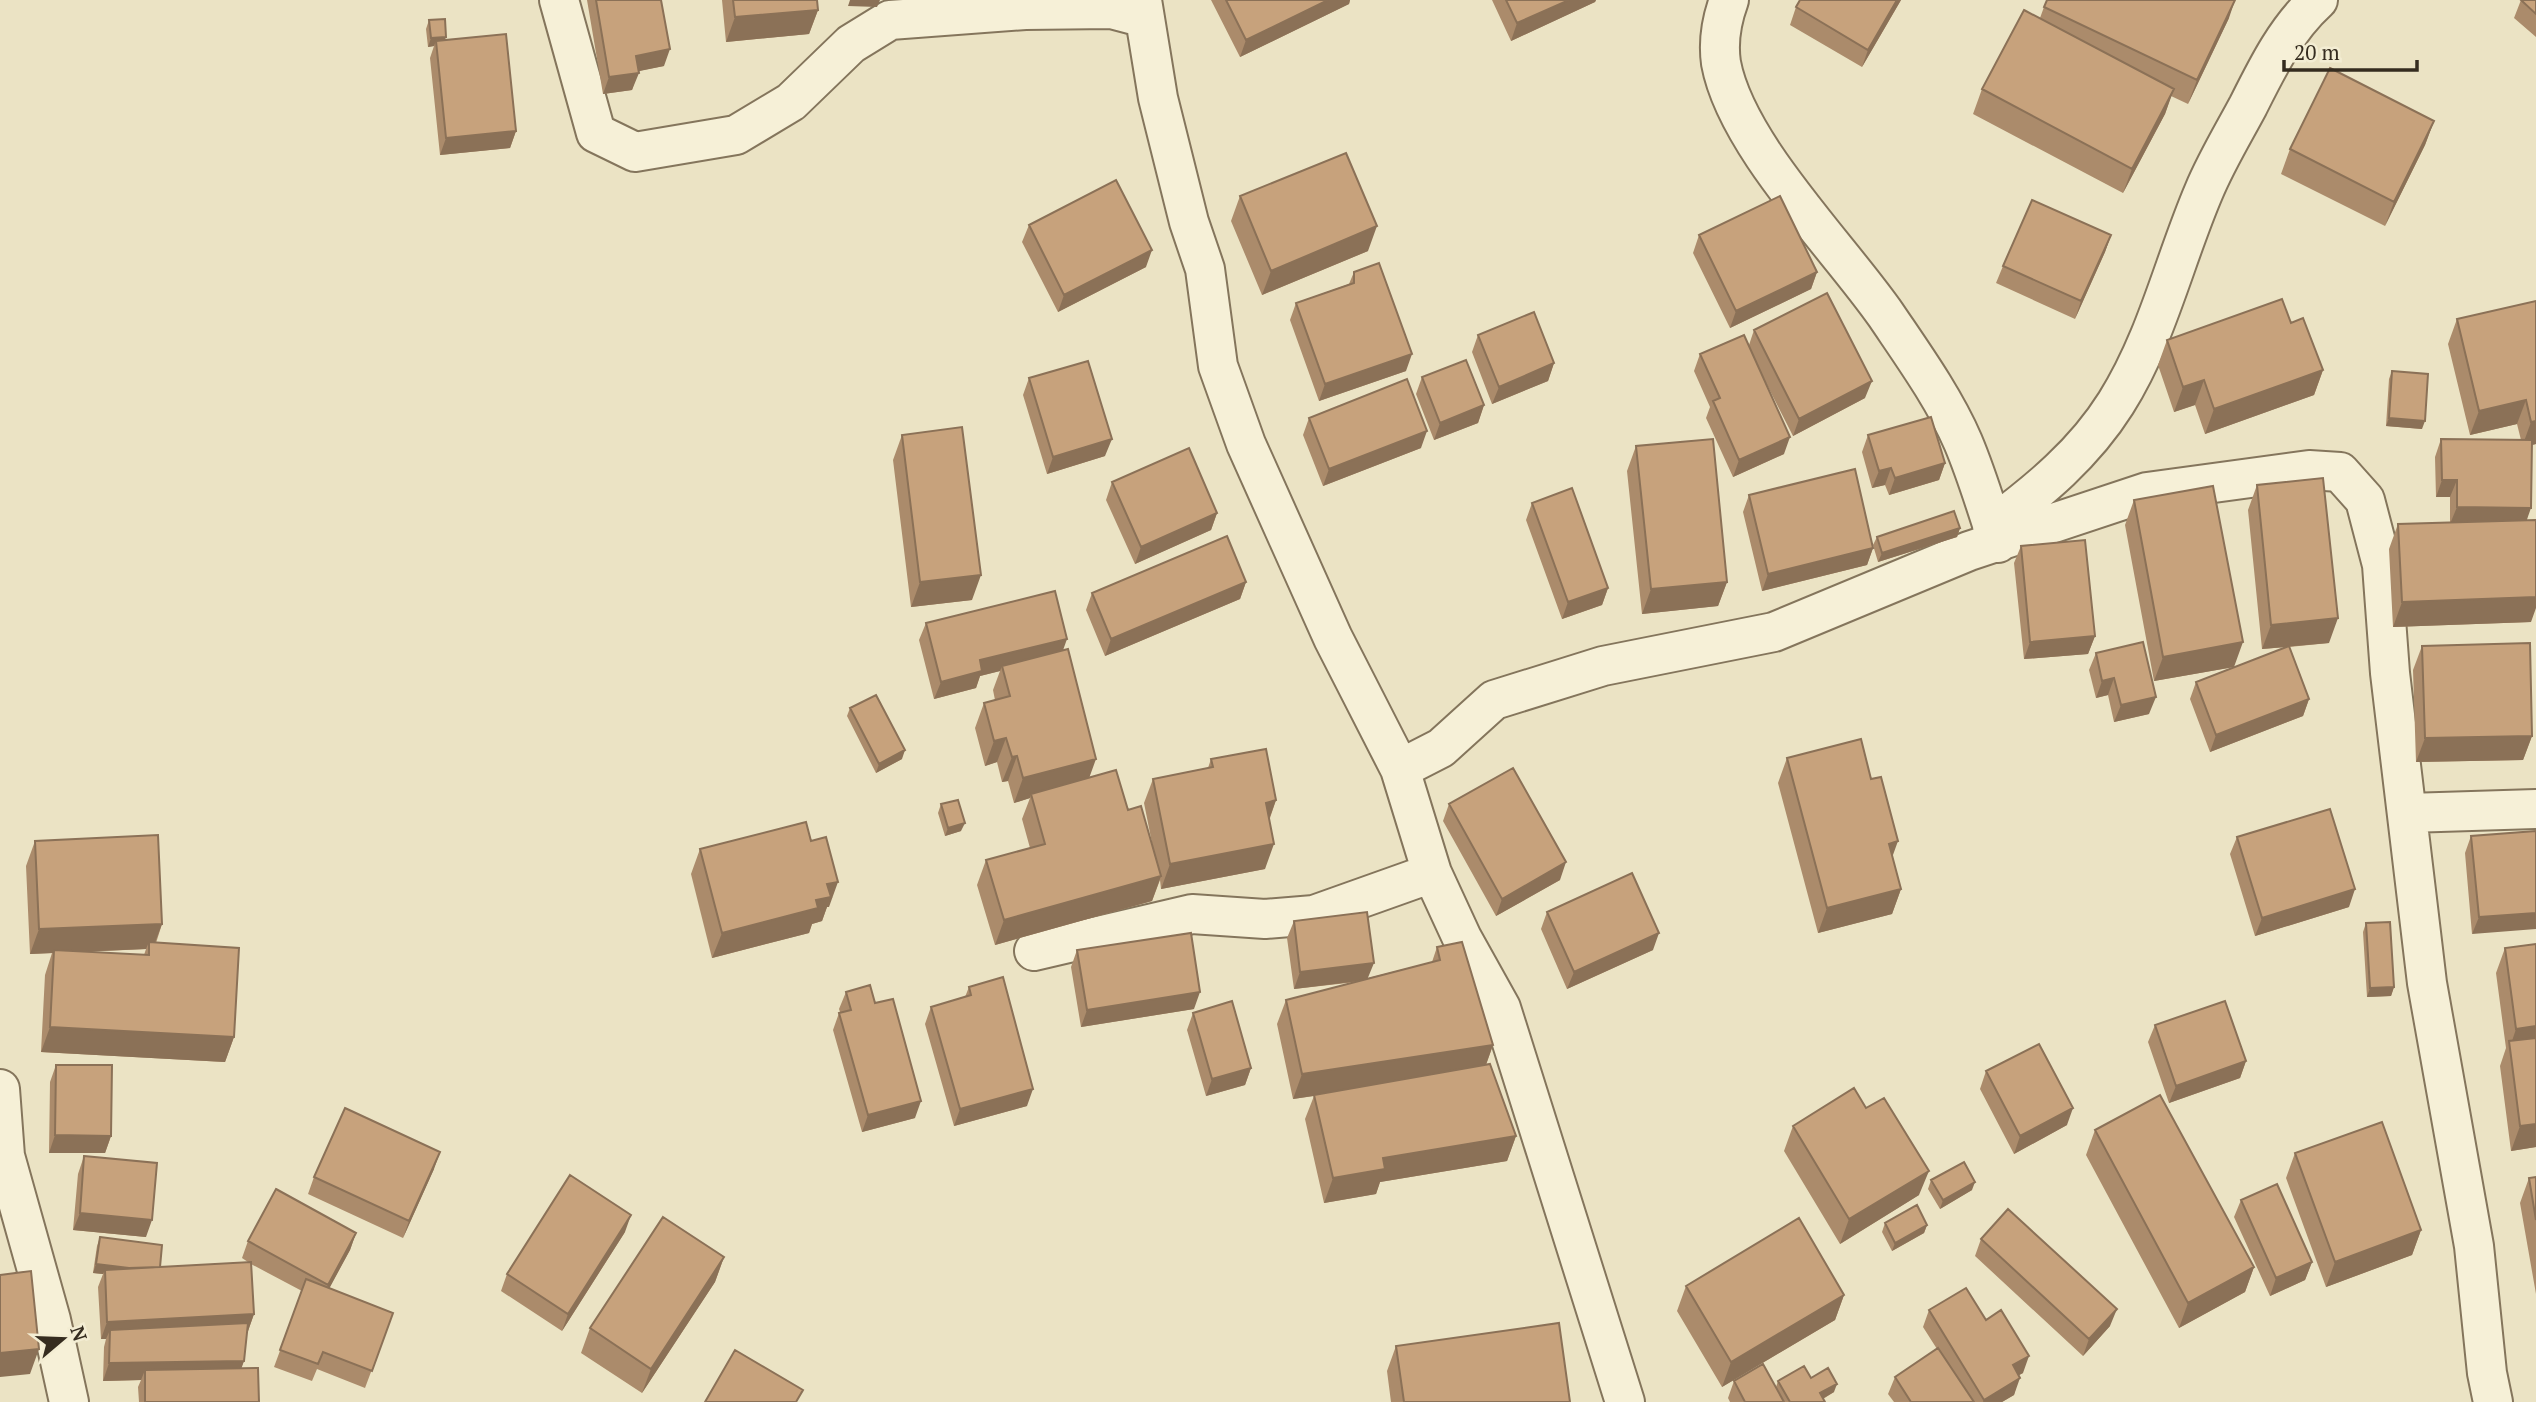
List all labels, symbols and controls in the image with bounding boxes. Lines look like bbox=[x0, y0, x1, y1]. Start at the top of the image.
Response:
scale bar bbox=[2284, 28, 2417, 72]
text: 20 m bbox=[2294, 38, 2340, 66]
north arrow bbox=[28, 1304, 98, 1374]
text: N bbox=[65, 1322, 94, 1345]

